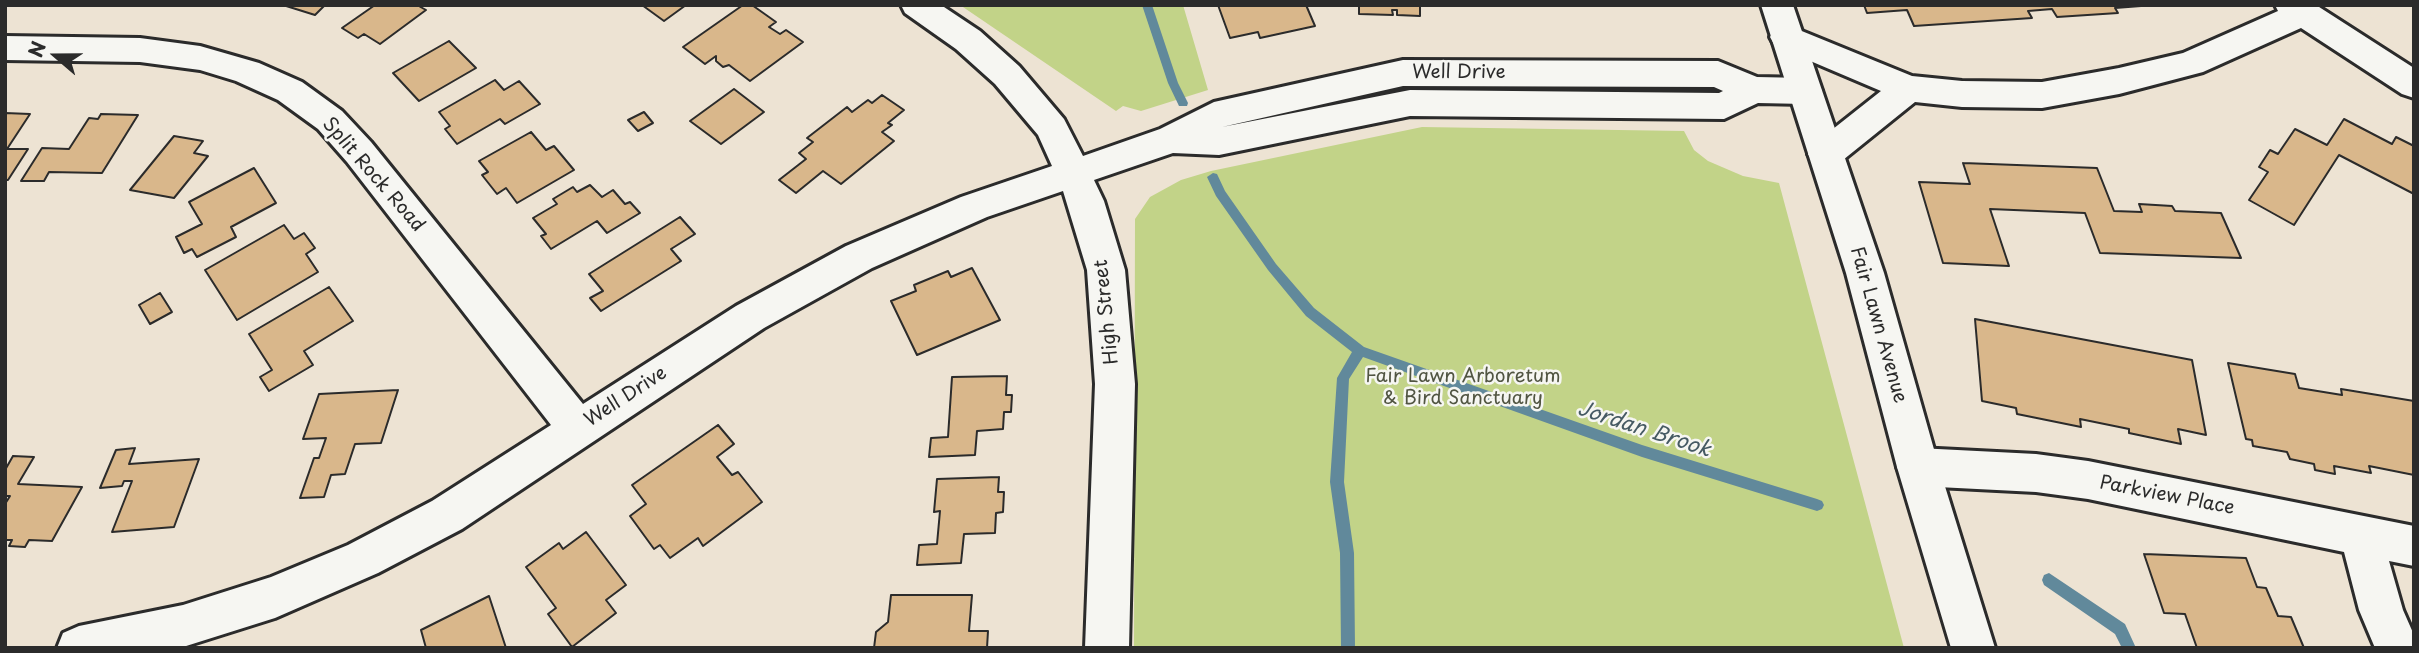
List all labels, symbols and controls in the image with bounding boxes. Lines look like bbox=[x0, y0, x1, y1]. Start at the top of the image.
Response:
north arrow bbox=[21, 21, 91, 91]
text: N bbox=[21, 37, 52, 61]
street label: Well Drive bbox=[1412, 62, 1506, 84]
street label: Split Rock Road bbox=[317, 113, 429, 237]
street label: Fair Lawn Avenue bbox=[1845, 244, 1911, 406]
street label: High Street bbox=[1090, 259, 1124, 365]
street label: Well Drive bbox=[581, 362, 671, 432]
park label: Fair Lawn Arboretum & Bird Sanctuary bbox=[1365, 366, 1561, 410]
water label: Jordan Brook bbox=[1574, 397, 1714, 463]
street label: Parkview Place bbox=[2098, 472, 2236, 520]

